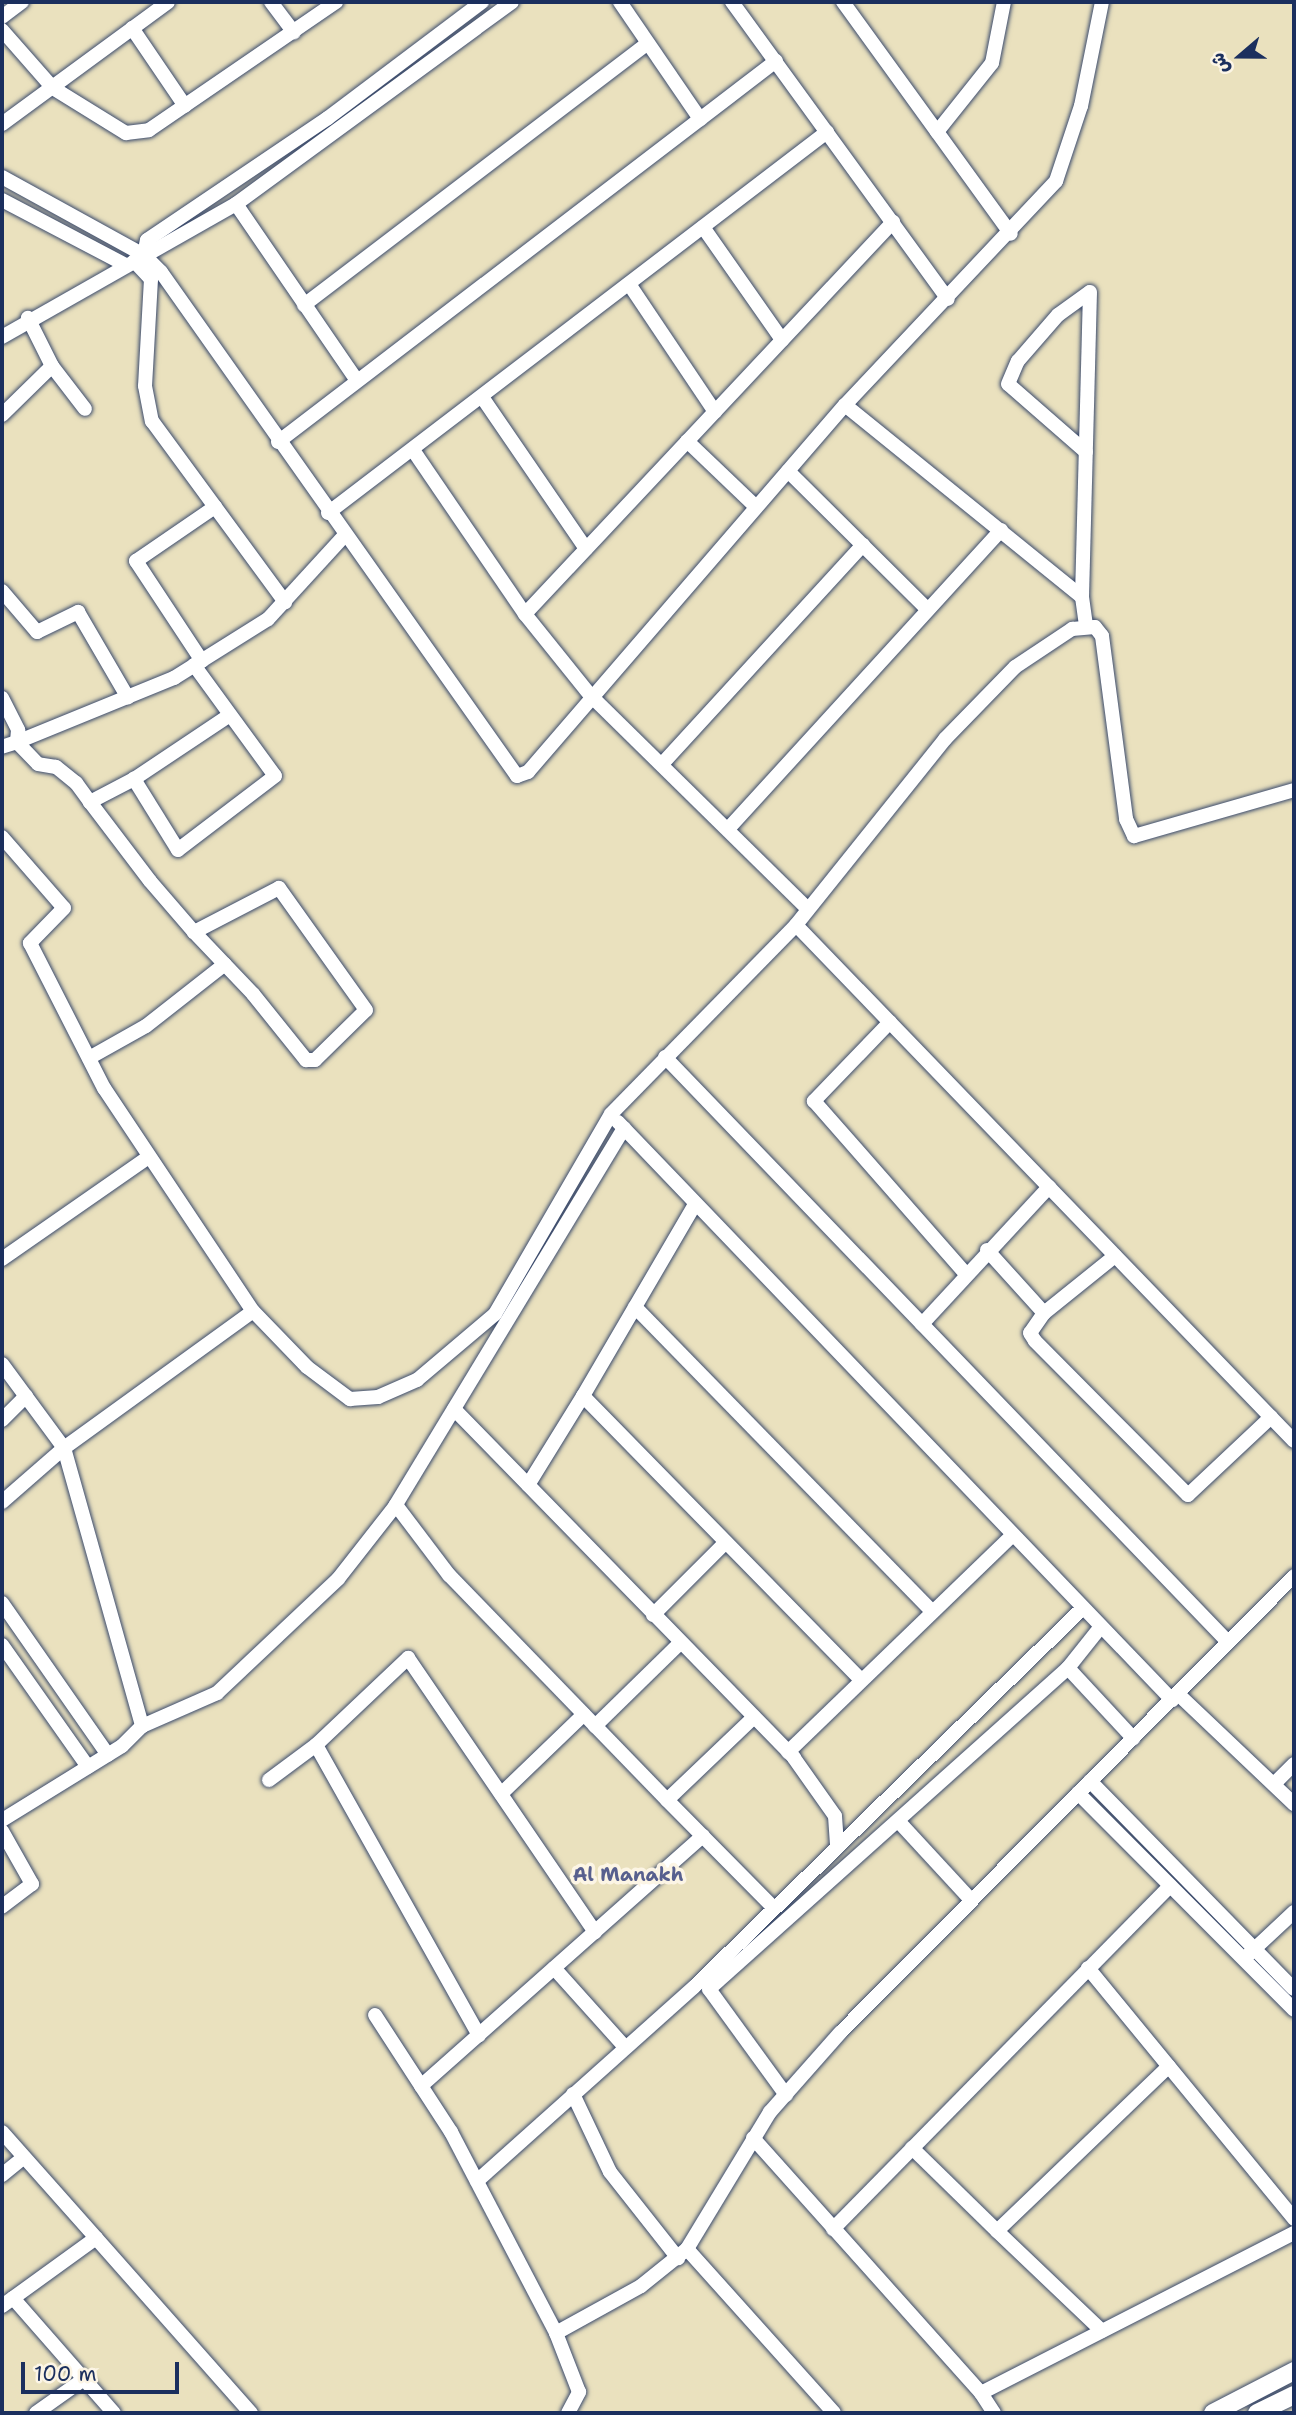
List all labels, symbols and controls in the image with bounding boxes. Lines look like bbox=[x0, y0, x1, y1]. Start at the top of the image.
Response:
north arrow bbox=[1205, 21, 1275, 91]
text: ش bbox=[1204, 49, 1235, 77]
district label: Al Manakh bbox=[573, 1864, 683, 1886]
scale bar bbox=[24, 2348, 182, 2392]
text: 100 m bbox=[34, 2360, 97, 2388]

